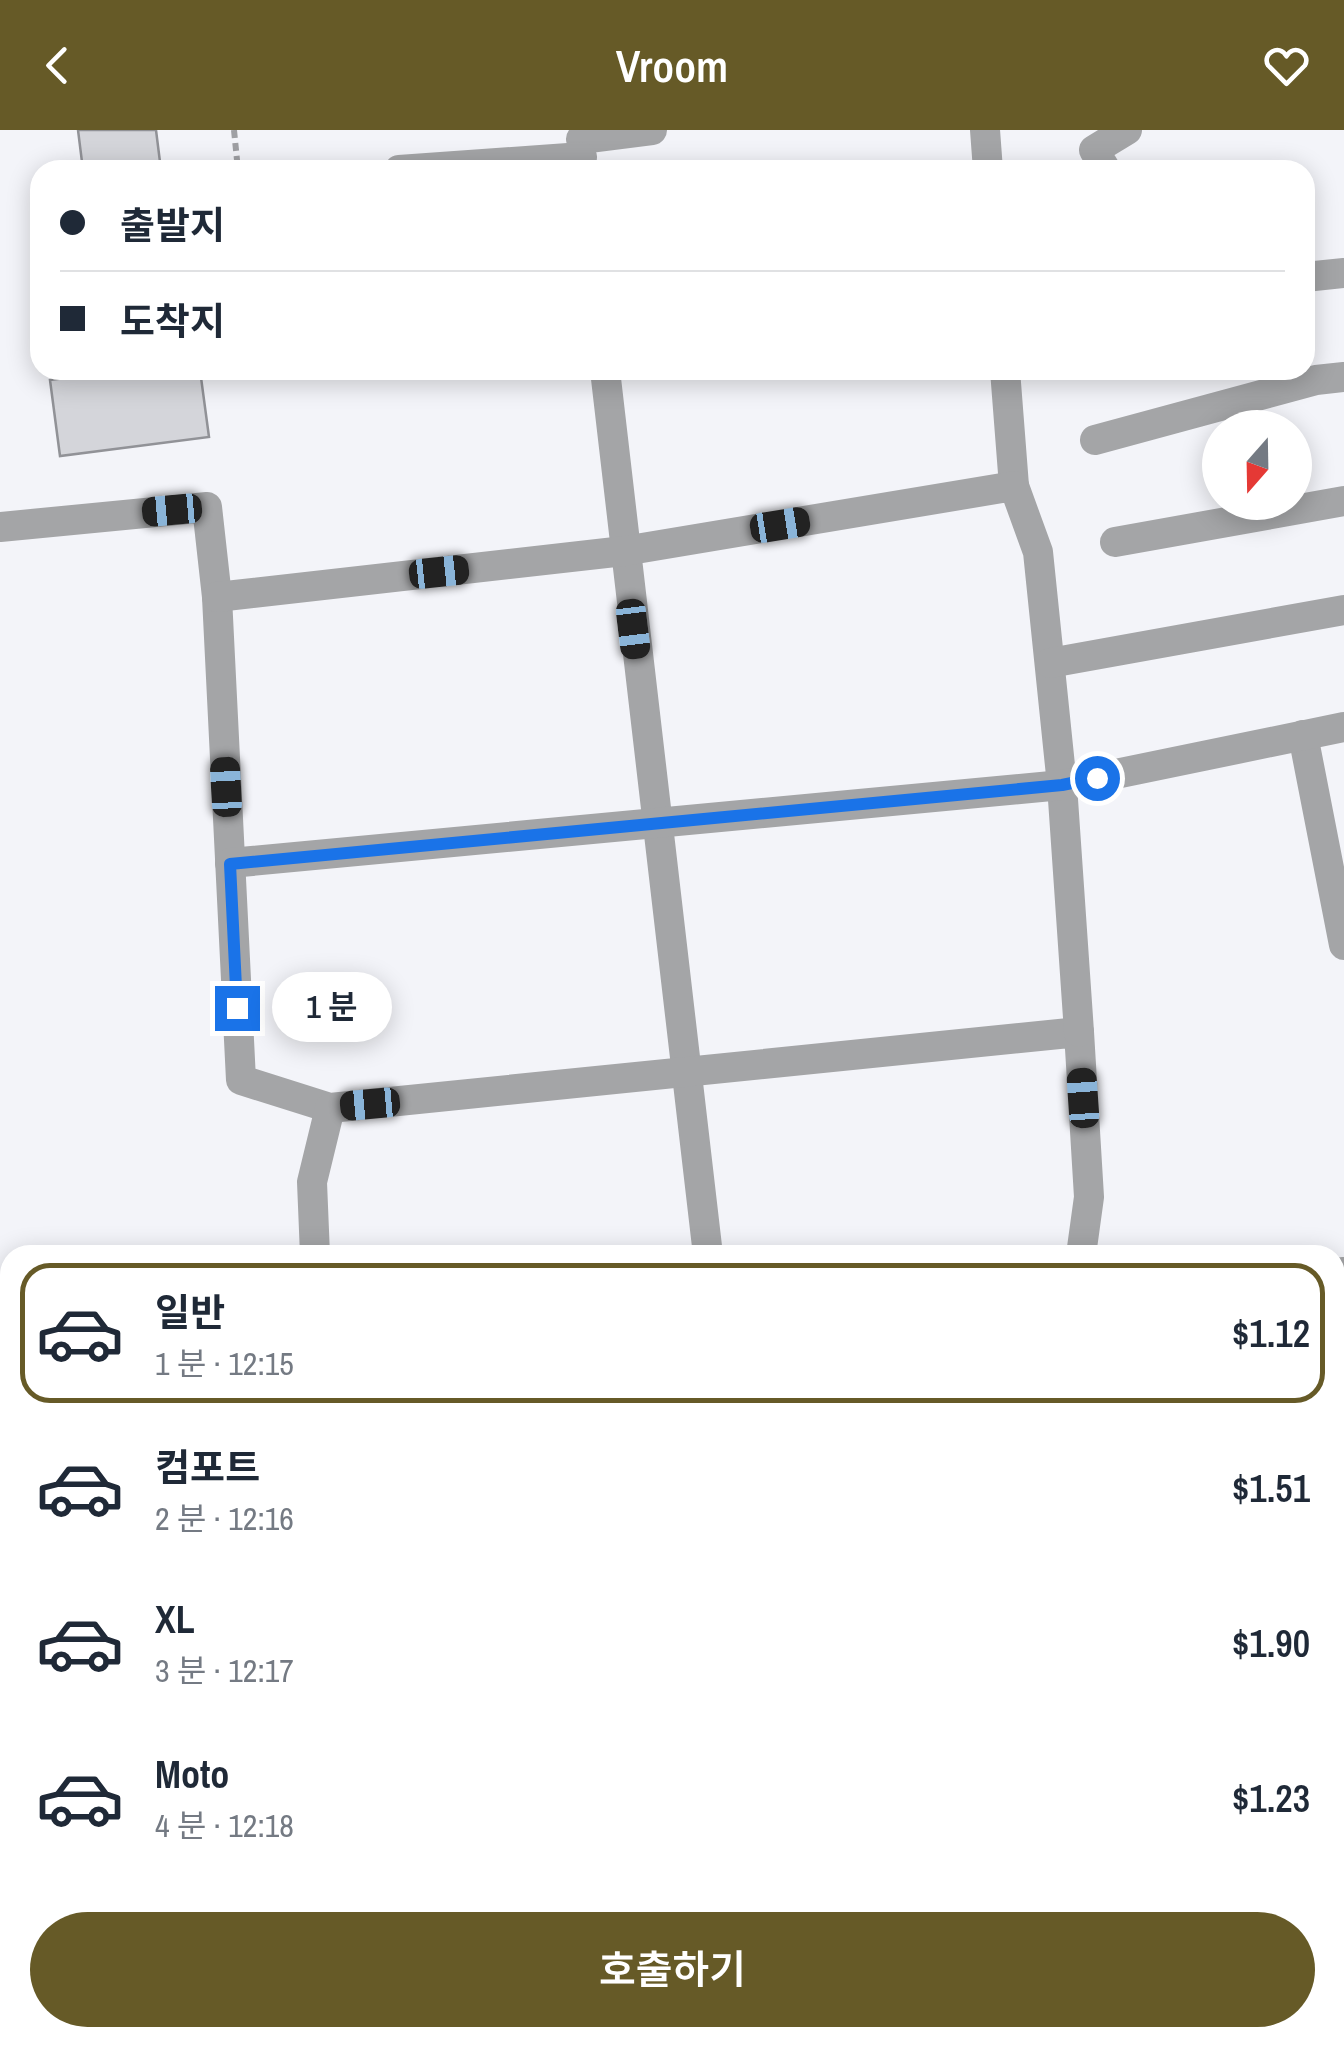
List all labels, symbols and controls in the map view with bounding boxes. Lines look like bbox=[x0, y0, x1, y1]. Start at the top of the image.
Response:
text: Vroom bbox=[616, 35, 728, 96]
icon: back bbox=[30, 38, 85, 93]
icon: heart bbox=[1259, 38, 1314, 93]
text: 출발지 bbox=[120, 200, 225, 251]
text: 도착지 bbox=[120, 296, 225, 347]
north arrow bbox=[1202, 410, 1312, 520]
map controls bbox=[1202, 410, 1312, 520]
car bbox=[141, 492, 203, 528]
car bbox=[748, 505, 812, 545]
car bbox=[408, 554, 470, 590]
car bbox=[614, 597, 652, 661]
car bbox=[209, 756, 243, 818]
route start bbox=[1075, 756, 1120, 801]
callout: 1 분 bbox=[272, 973, 392, 1043]
text: 1 분 bbox=[306, 985, 358, 1028]
route end bbox=[215, 986, 260, 1031]
car bbox=[1066, 1067, 1100, 1129]
car bbox=[339, 1086, 401, 1122]
text: 일반 bbox=[155, 1287, 225, 1338]
icon: car bbox=[35, 1288, 125, 1378]
text: $1.12 bbox=[1232, 1308, 1310, 1359]
text: 1 분 · 12:15 bbox=[155, 1342, 294, 1385]
text: 컴포트 bbox=[155, 1442, 260, 1493]
icon: car bbox=[35, 1443, 125, 1533]
text: $1.51 bbox=[1232, 1463, 1310, 1514]
text: 2 분 · 12:16 bbox=[155, 1497, 294, 1540]
text: XL bbox=[155, 1594, 195, 1645]
icon: car bbox=[35, 1598, 125, 1688]
text: $1.90 bbox=[1232, 1618, 1310, 1669]
text: 3 분 · 12:17 bbox=[155, 1649, 294, 1692]
text: Moto bbox=[155, 1749, 229, 1800]
icon: car bbox=[35, 1753, 125, 1843]
text: $1.23 bbox=[1232, 1773, 1310, 1824]
text: 4 분 · 12:18 bbox=[155, 1804, 294, 1847]
button: 호출하기 bbox=[30, 1912, 1315, 2027]

